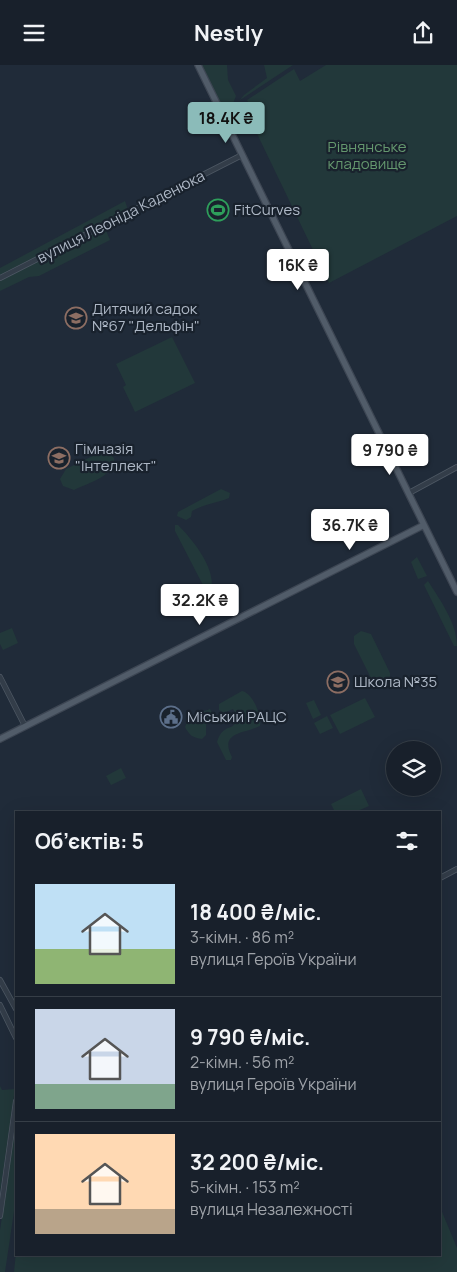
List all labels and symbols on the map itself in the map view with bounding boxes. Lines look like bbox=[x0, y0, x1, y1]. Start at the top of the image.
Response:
pin: 18.4K ₴ bbox=[180, 101, 272, 144]
park label: Рівнянське кладовище bbox=[328, 136, 407, 174]
street label: вулиця Леоніда Каденюка bbox=[33, 165, 208, 268]
sports icon: FitCurves bbox=[206, 198, 230, 222]
place label: FitCurves bbox=[234, 199, 300, 220]
pin: 16K ₴ bbox=[263, 249, 333, 291]
place label: Дитячий садок №67 "Дельфін" bbox=[92, 298, 200, 336]
school or university icon: Дитячий садок №67 "Дельфін" bbox=[64, 306, 88, 330]
pin: 9 790 ₴ bbox=[344, 433, 436, 476]
place label: Гімназія "Інтеллект" bbox=[75, 438, 157, 476]
school or university icon: Гімназія "Інтеллект" bbox=[47, 446, 71, 470]
pin: 36.7K ₴ bbox=[304, 509, 396, 551]
pin: 32.2K ₴ bbox=[154, 583, 246, 626]
school or university icon: Школа №35 bbox=[326, 670, 350, 694]
place label: Школа №35 bbox=[354, 671, 437, 692]
public building icon: Міський РАЦС bbox=[159, 705, 183, 729]
place label: Міський РАЦС bbox=[187, 706, 287, 727]

